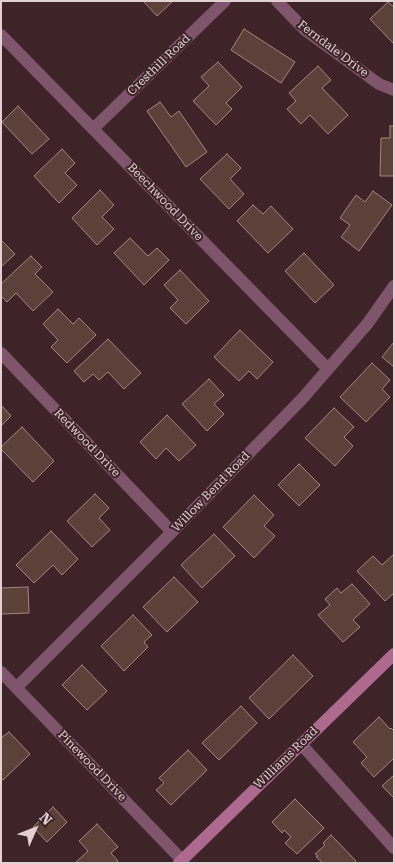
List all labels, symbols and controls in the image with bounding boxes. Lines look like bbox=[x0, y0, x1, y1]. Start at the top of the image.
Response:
street label: Ferndale Drive bbox=[295, 18, 371, 80]
street label: Cresthill Road bbox=[125, 31, 193, 99]
street label: Beechwood Drive bbox=[124, 160, 206, 244]
street label: Redwood Drive bbox=[51, 406, 123, 480]
street label: Willow Bend Road bbox=[169, 449, 253, 535]
street label: Williams Road bbox=[251, 724, 321, 792]
street label: Pinewood Drive bbox=[55, 728, 129, 804]
north arrow bbox=[10, 804, 60, 854]
text: N bbox=[36, 809, 55, 828]

